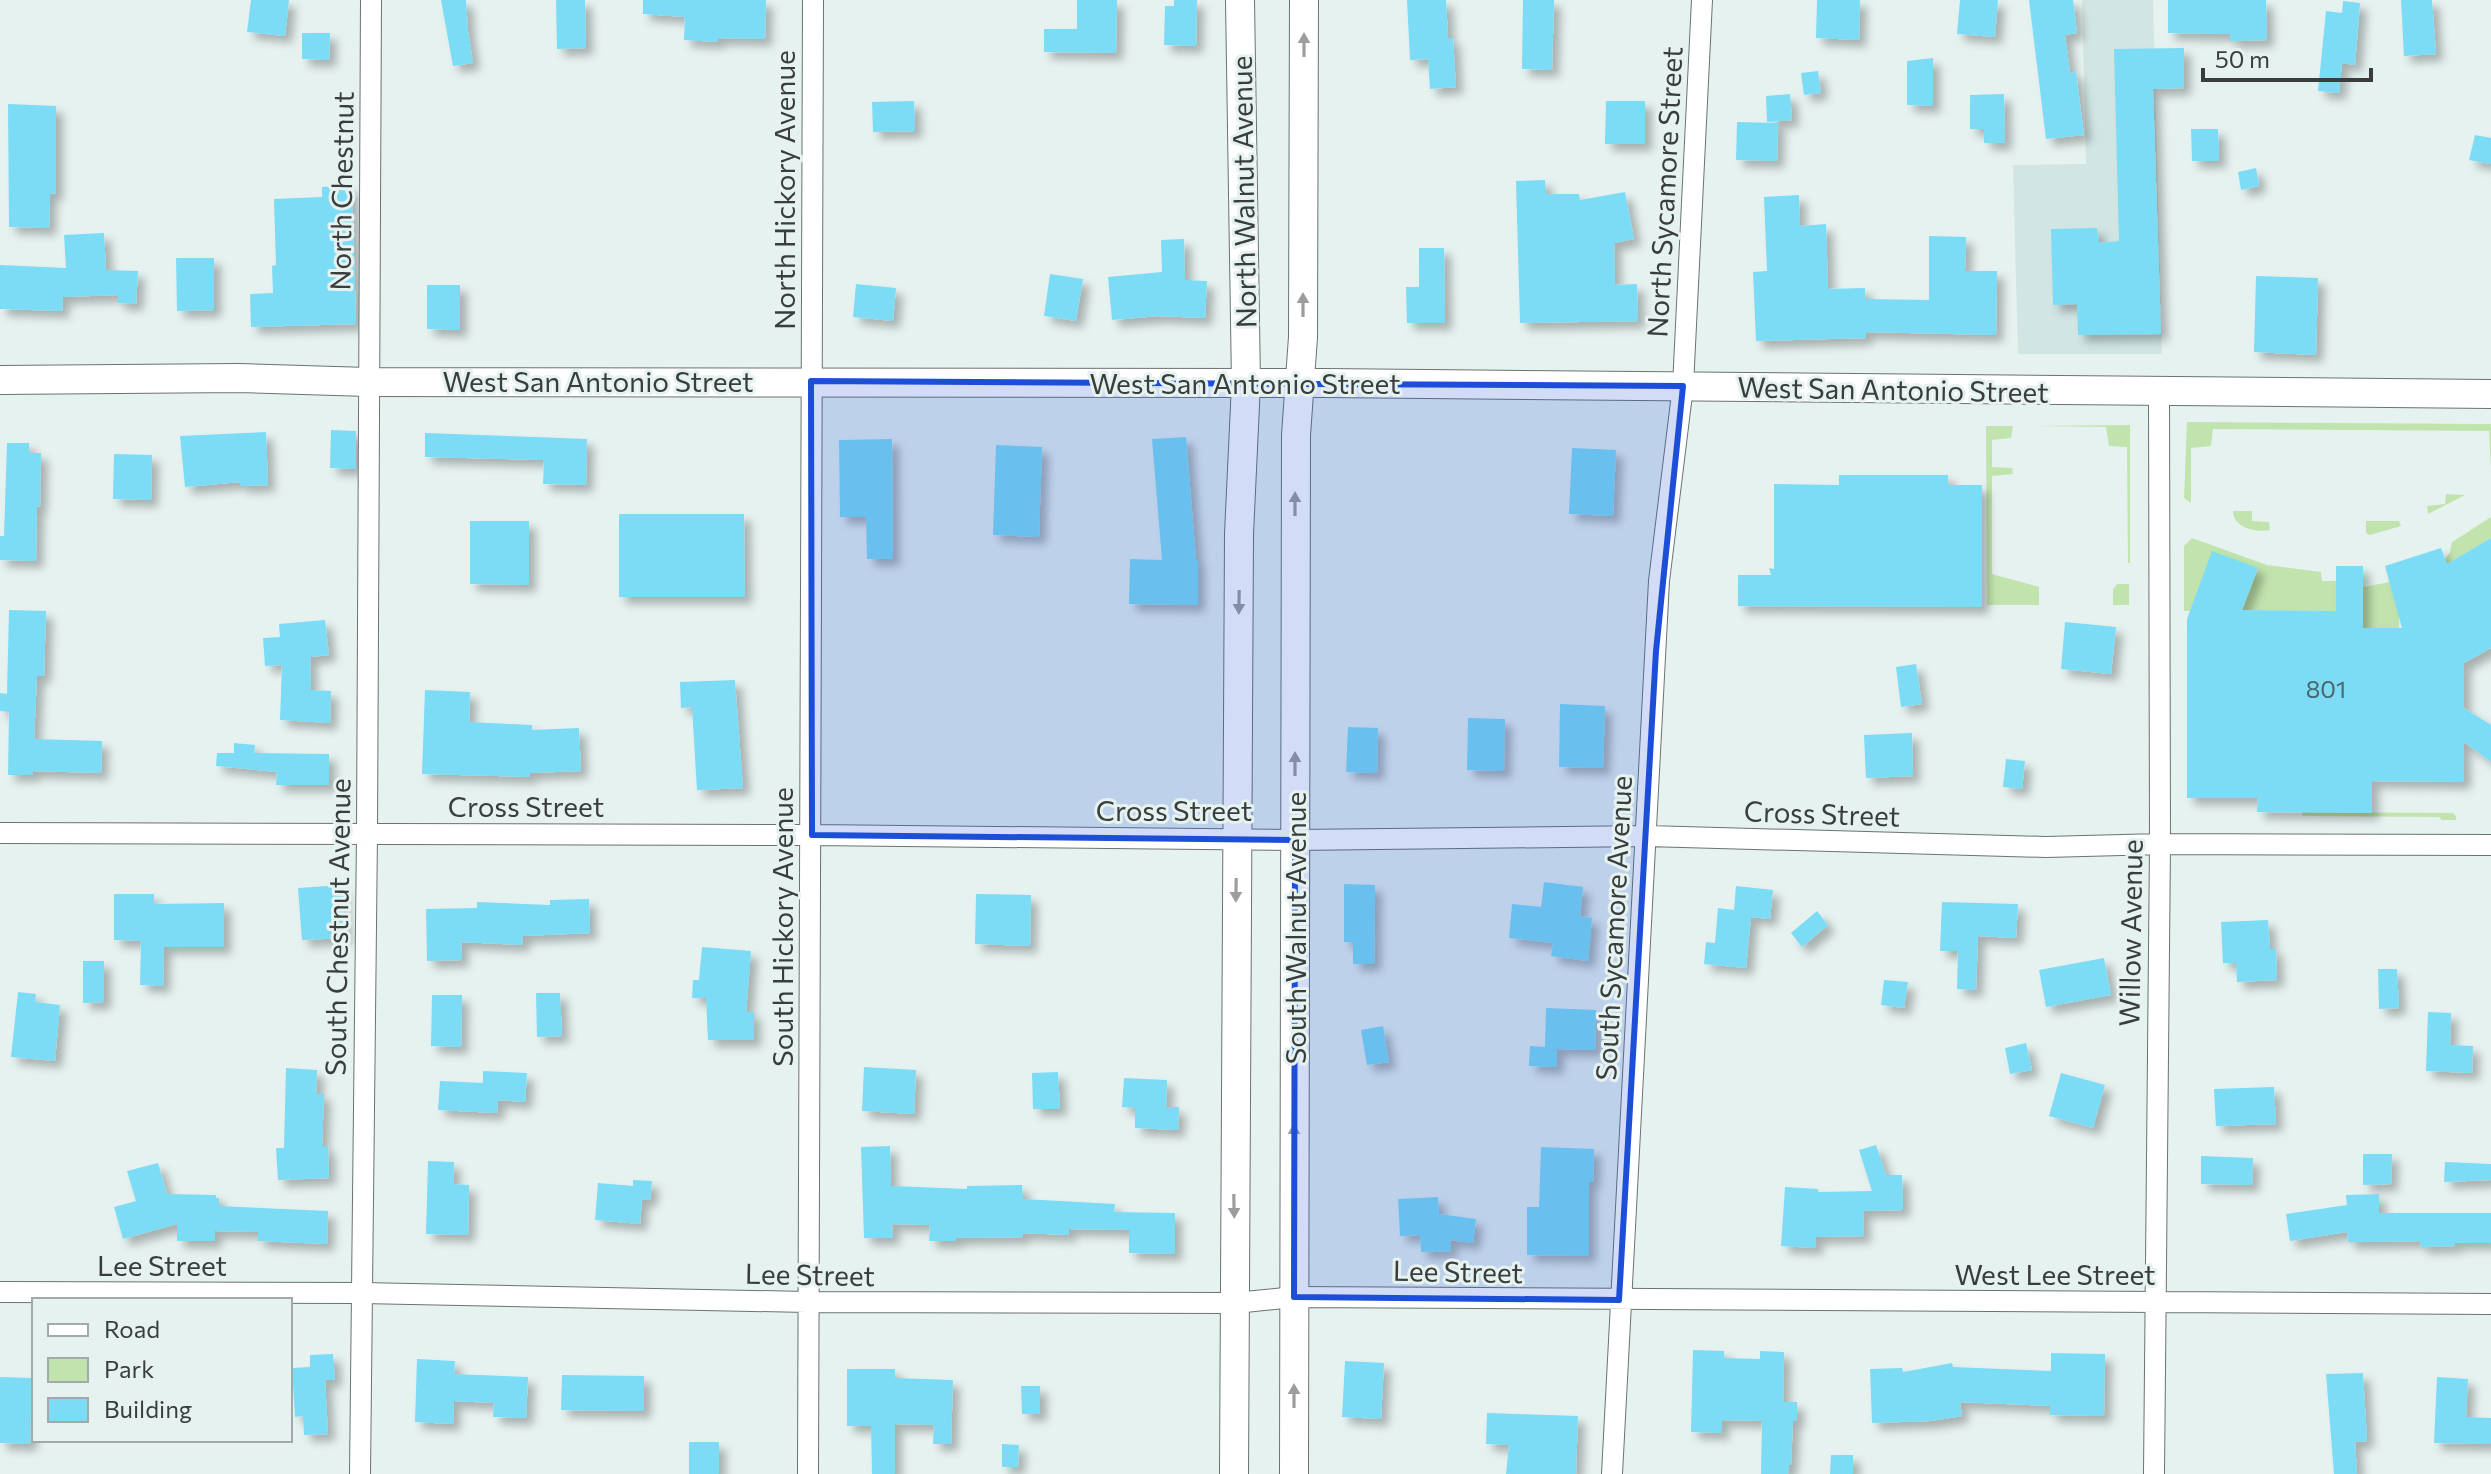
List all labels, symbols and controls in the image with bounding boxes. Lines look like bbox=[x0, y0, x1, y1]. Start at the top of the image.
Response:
one-way arrow bbox=[1298, 32, 1310, 57]
scale bar bbox=[2203, 32, 2371, 82]
text: 50 m bbox=[2215, 44, 2270, 73]
street label: North Sycamore Street bbox=[1639, 46, 1689, 338]
street label: North Hickory Avenue bbox=[767, 50, 801, 330]
street label: North Walnut Avenue bbox=[1224, 55, 1262, 329]
street label: North Chestnut bbox=[322, 91, 360, 291]
one-way arrow bbox=[1297, 292, 1309, 317]
street label: West San Antonio Street bbox=[442, 364, 754, 398]
street label: West San Antonio Street bbox=[1089, 366, 1401, 400]
street label: West San Antonio Street bbox=[1737, 369, 2049, 409]
one-way arrow bbox=[1289, 491, 1301, 516]
one-way arrow bbox=[1233, 590, 1245, 615]
house number: 801 bbox=[2306, 674, 2346, 703]
one-way arrow bbox=[1289, 751, 1301, 776]
street label: South Sycamore Avenue bbox=[1588, 775, 1638, 1081]
street label: South Chestnut Avenue bbox=[317, 778, 357, 1076]
street label: South Hickory Avenue bbox=[765, 787, 799, 1067]
street label: Cross Street bbox=[448, 789, 604, 823]
street label: South Walnut Avenue bbox=[1278, 792, 1312, 1064]
street label: Cross Street bbox=[1096, 793, 1252, 827]
street label: Cross Street bbox=[1743, 793, 1901, 833]
street label: Willow Avenue bbox=[2111, 839, 2149, 1027]
one-way arrow bbox=[1230, 878, 1242, 903]
one-way arrow bbox=[1288, 1123, 1300, 1148]
one-way arrow bbox=[1228, 1194, 1240, 1219]
street label: Lee Street bbox=[97, 1248, 227, 1282]
street label: Lee Street bbox=[1393, 1253, 1523, 1289]
street label: Lee Street bbox=[745, 1256, 875, 1292]
street label: West Lee Street bbox=[1955, 1257, 2155, 1291]
legend bbox=[32, 1298, 292, 1442]
text: Road bbox=[104, 1314, 160, 1343]
text: Park bbox=[104, 1354, 154, 1383]
one-way arrow bbox=[1288, 1383, 1300, 1408]
text: Building bbox=[104, 1394, 192, 1423]

